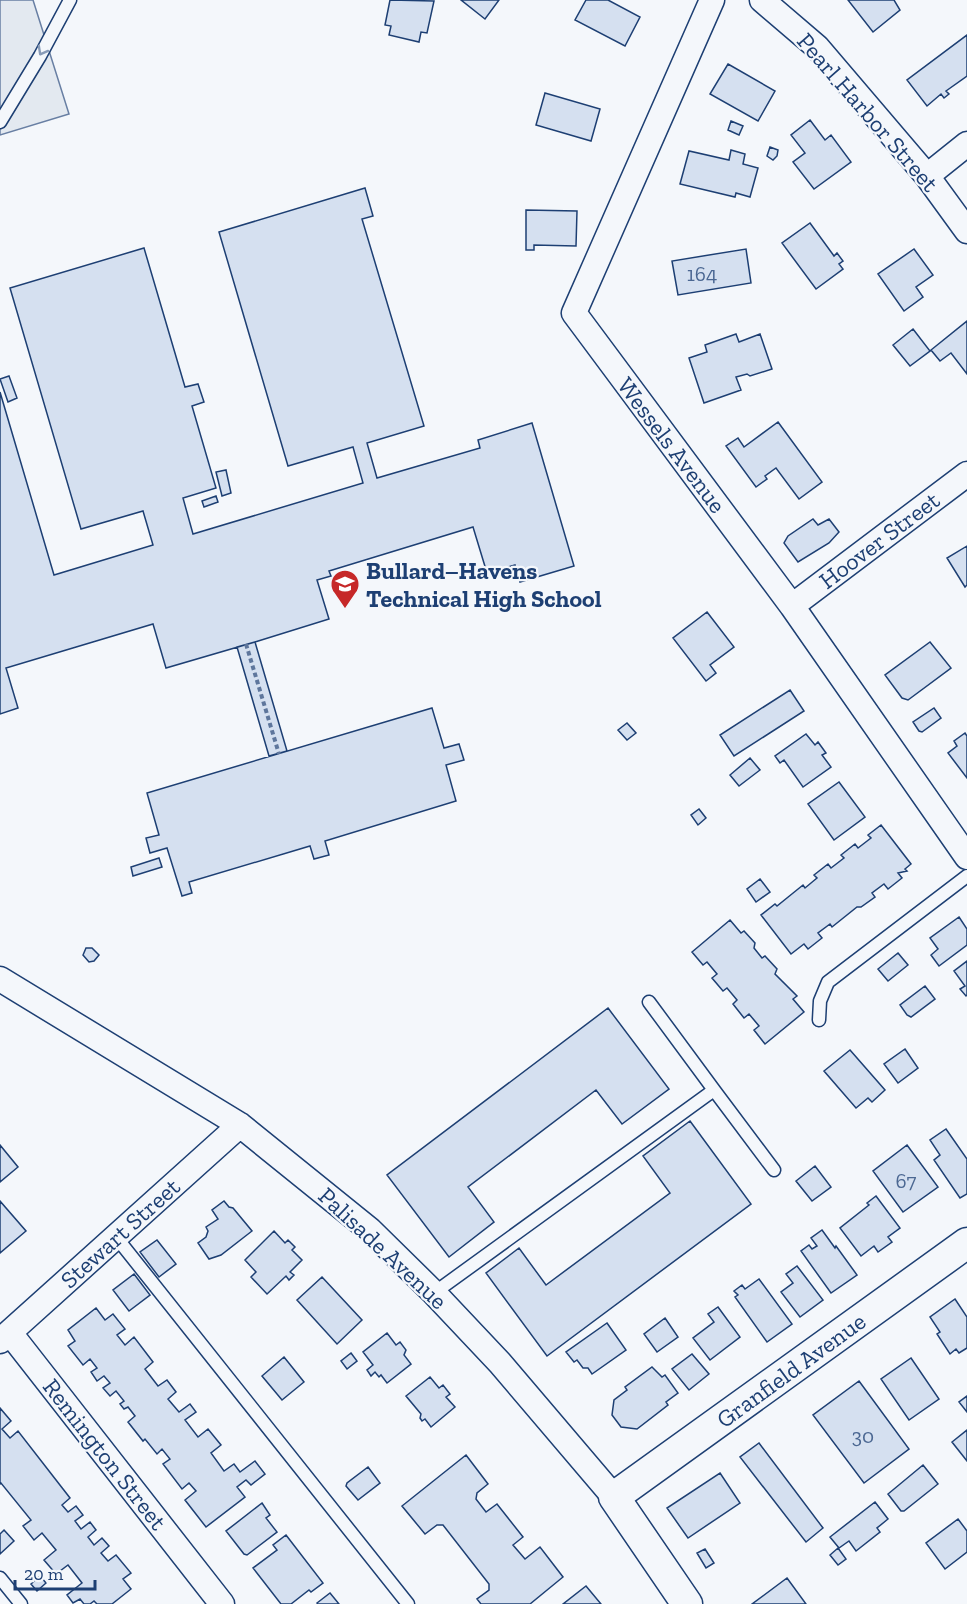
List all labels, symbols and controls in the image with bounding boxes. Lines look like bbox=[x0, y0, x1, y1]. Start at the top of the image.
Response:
street label: Pearl Harbor Street bbox=[791, 27, 945, 197]
one-way arrow bbox=[38, 45, 49, 56]
house number: 164 bbox=[687, 261, 717, 286]
street label: Wessels Avenue bbox=[612, 371, 732, 519]
street label: Hoover Street bbox=[813, 485, 945, 595]
place label: Bullard–Havens Technical High School bbox=[366, 556, 602, 613]
school or university icon: Bullard–Havens Technical High School bbox=[329, 568, 361, 610]
house number: 67 bbox=[895, 1168, 917, 1193]
street label: Stewart Street bbox=[54, 1172, 186, 1294]
street label: Palisade Avenue bbox=[313, 1181, 453, 1315]
street label: Granfield Avenue bbox=[711, 1306, 871, 1434]
street label: Remington Street bbox=[37, 1373, 173, 1535]
house number: 30 bbox=[852, 1423, 874, 1448]
scale bar bbox=[15, 1553, 94, 1591]
text: 20 m bbox=[24, 1563, 64, 1585]

